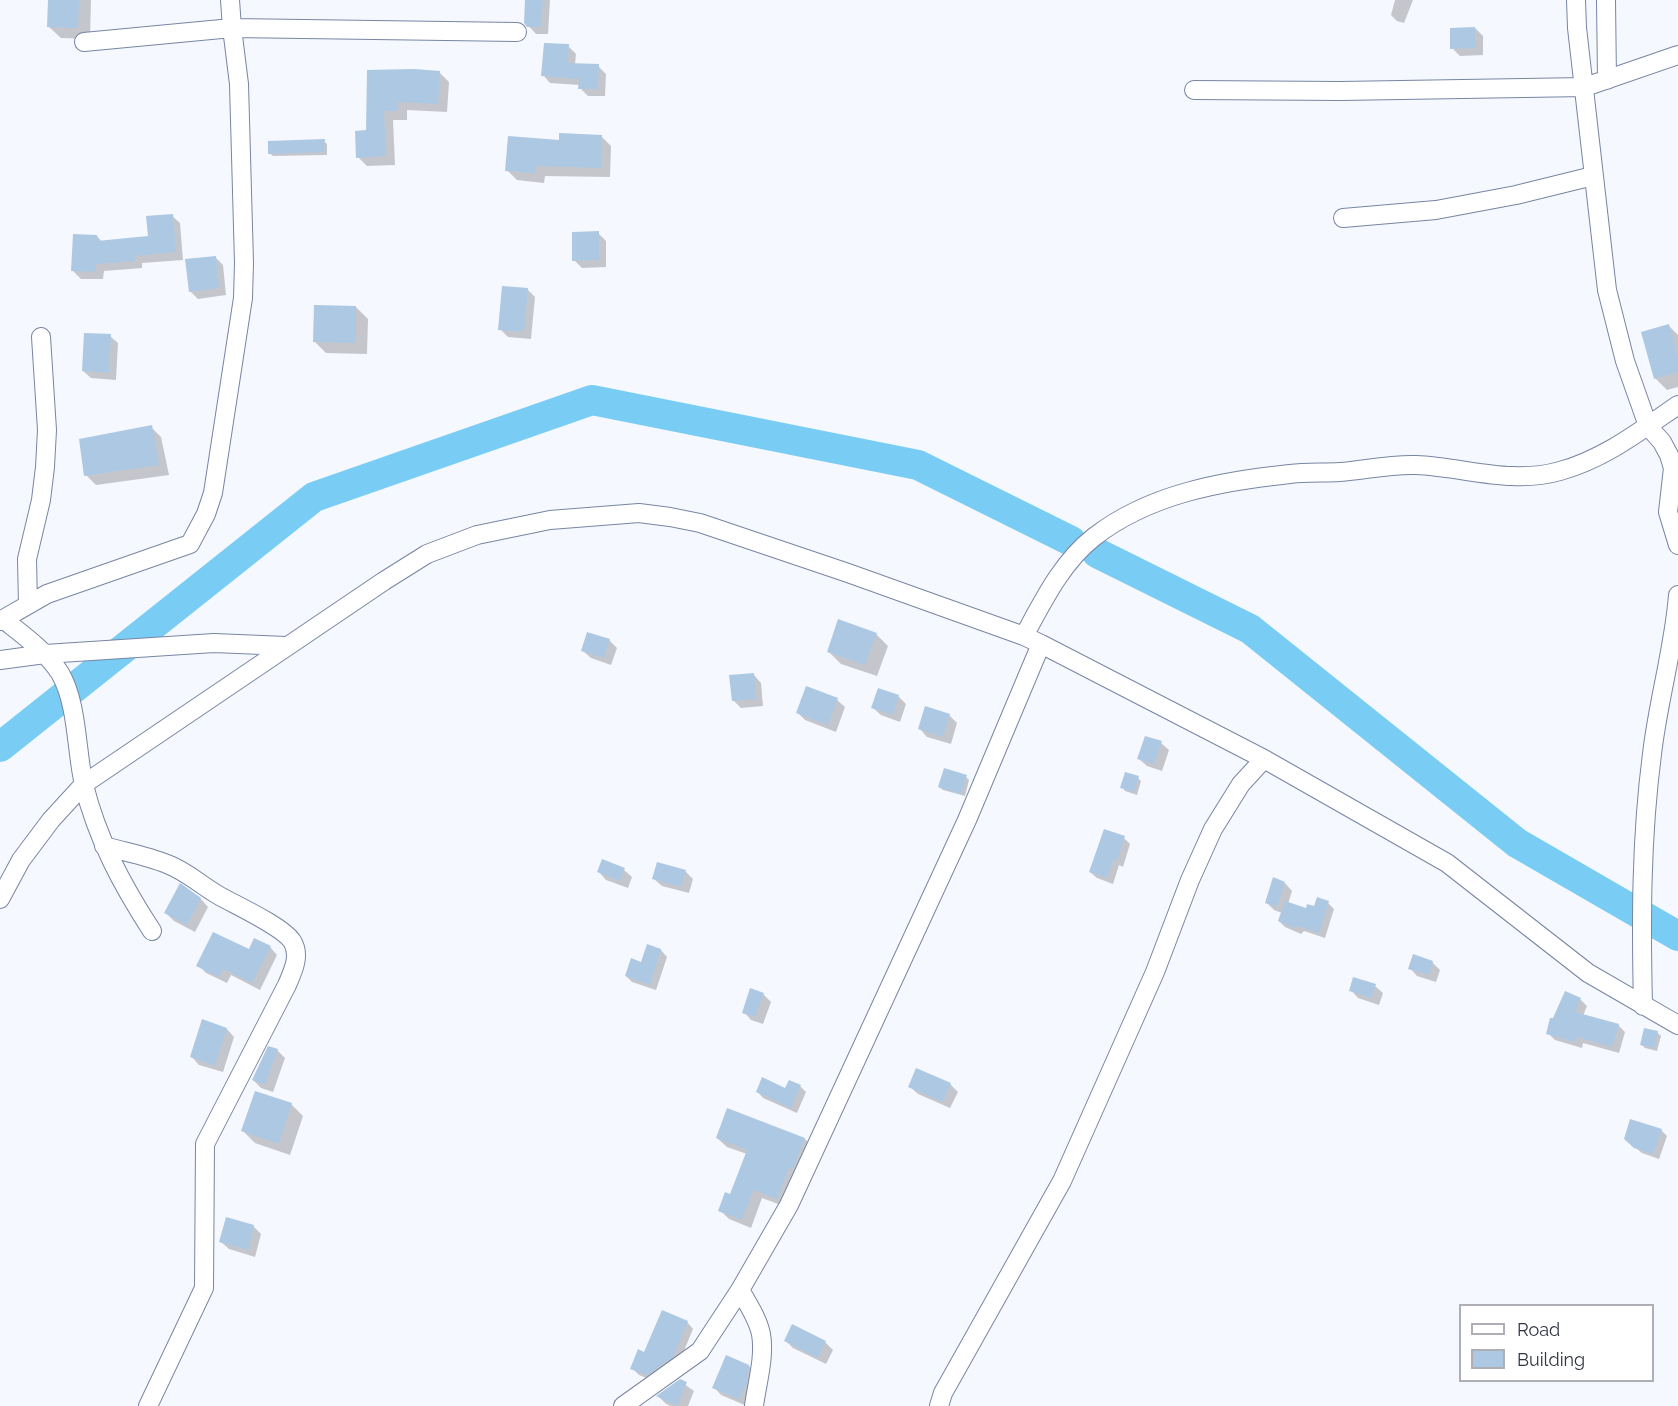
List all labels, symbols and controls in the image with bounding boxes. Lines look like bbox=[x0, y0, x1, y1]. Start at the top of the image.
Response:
legend bbox=[1459, 1304, 1654, 1382]
text: Road bbox=[1517, 1319, 1560, 1340]
text: Building bbox=[1517, 1349, 1585, 1370]

